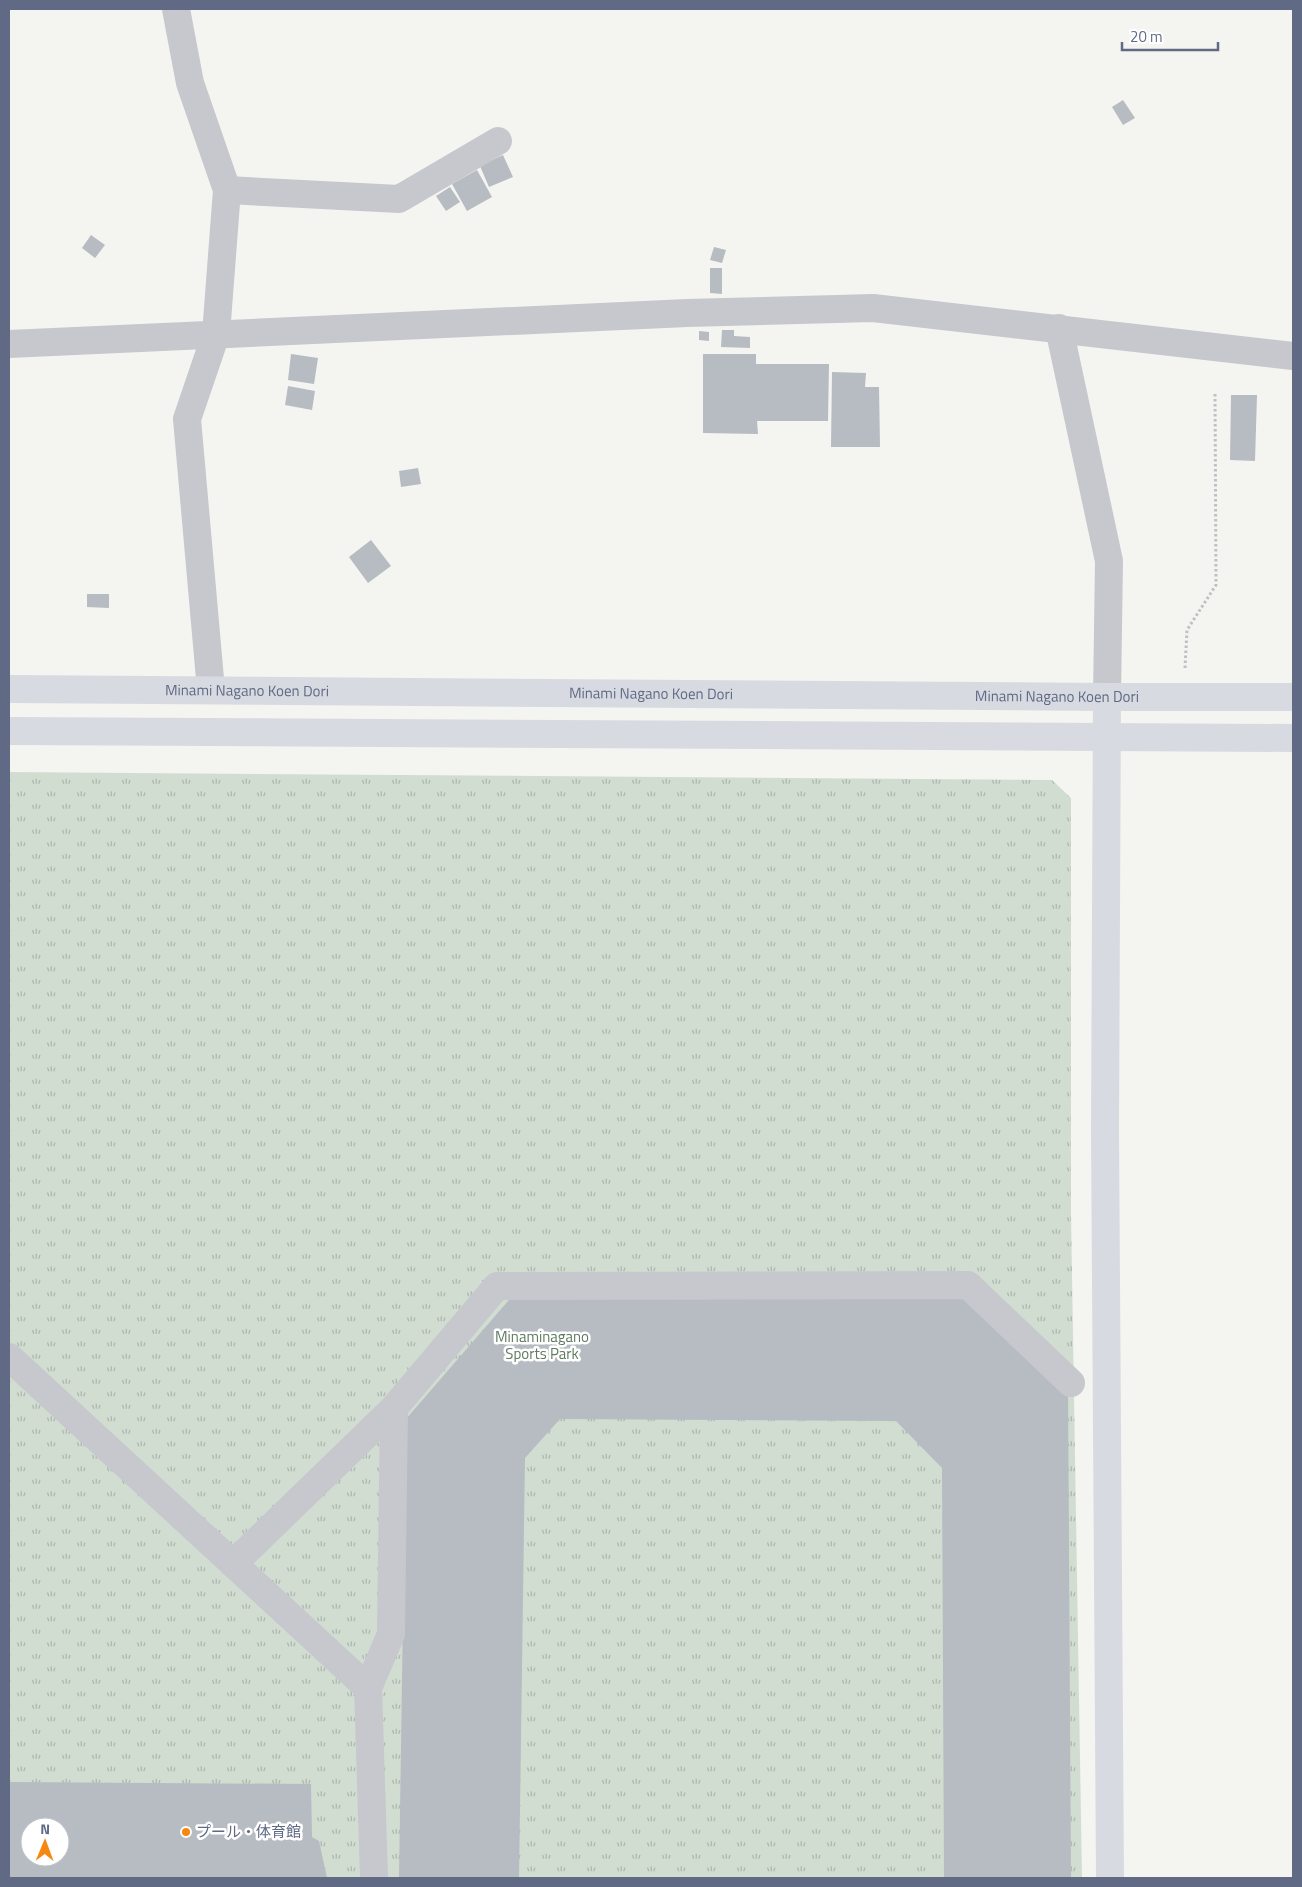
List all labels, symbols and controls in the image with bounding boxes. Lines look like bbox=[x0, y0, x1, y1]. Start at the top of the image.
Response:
scale bar bbox=[1122, 20, 1218, 52]
text: 20 m bbox=[1130, 25, 1163, 48]
street label: Minami Nagano Koen Dori bbox=[165, 678, 329, 702]
street label: Minami Nagano Koen Dori bbox=[569, 681, 733, 705]
street label: Minami Nagano Koen Dori bbox=[975, 684, 1139, 708]
park label: Minaminagano Sports Park bbox=[495, 1325, 589, 1365]
north arrow bbox=[20, 1817, 70, 1867]
text: N bbox=[40, 1818, 50, 1839]
place label: プール・体育館 bbox=[196, 1820, 301, 1843]
marker: プール・体育館 bbox=[180, 1826, 192, 1838]

